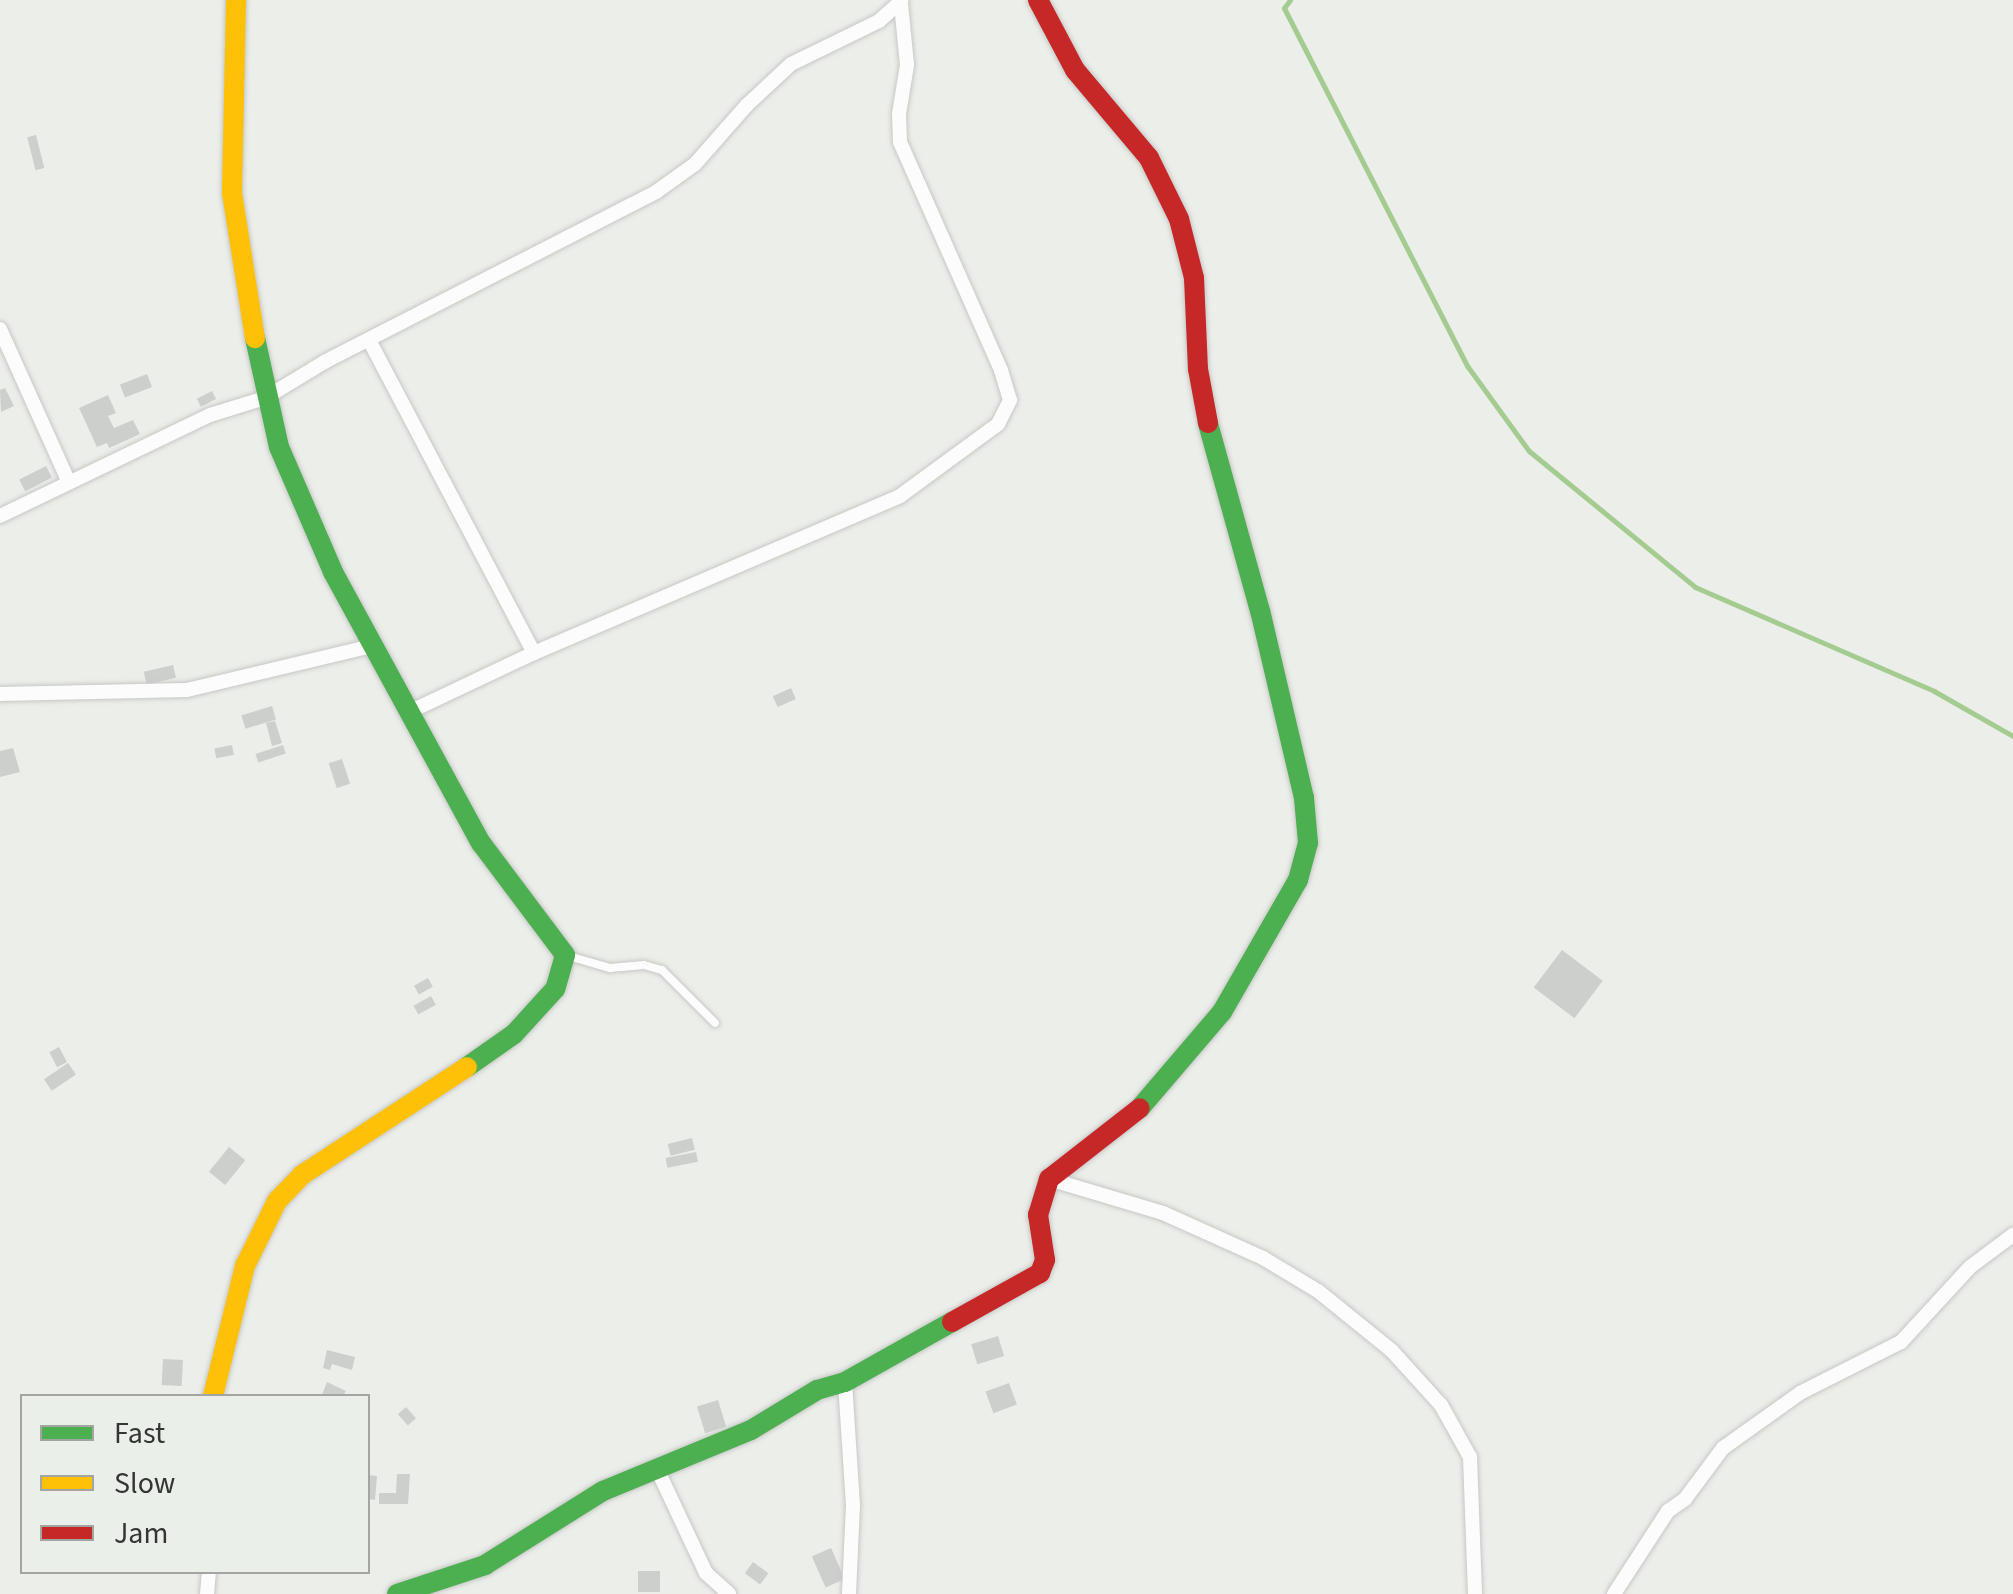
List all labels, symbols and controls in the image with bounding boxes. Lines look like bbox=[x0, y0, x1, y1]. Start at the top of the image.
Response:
legend bbox=[20, 1394, 370, 1574]
text: Fast bbox=[114, 1412, 165, 1455]
text: Slow bbox=[114, 1462, 175, 1505]
text: Jam bbox=[114, 1512, 168, 1555]

